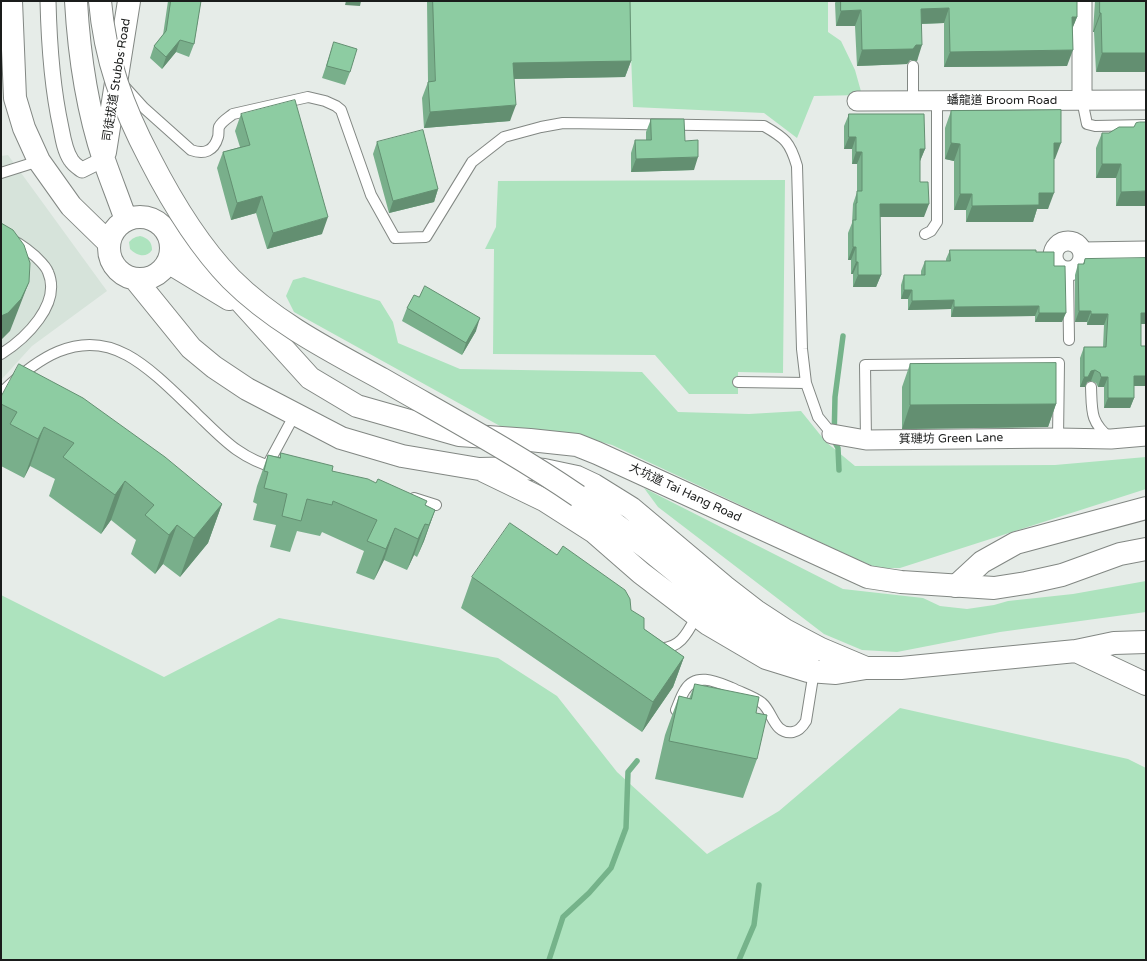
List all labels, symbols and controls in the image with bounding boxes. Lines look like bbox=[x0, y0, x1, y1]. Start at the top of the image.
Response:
street label: 司徒拔道 Stubbs Road bbox=[100, 17, 134, 143]
street label: 蟠龍道 Broom Road bbox=[947, 94, 1057, 108]
street label: 箕璉坊 Green Lane bbox=[899, 431, 1003, 447]
street label: 大坑道 Tai Hang Road bbox=[627, 461, 743, 525]

